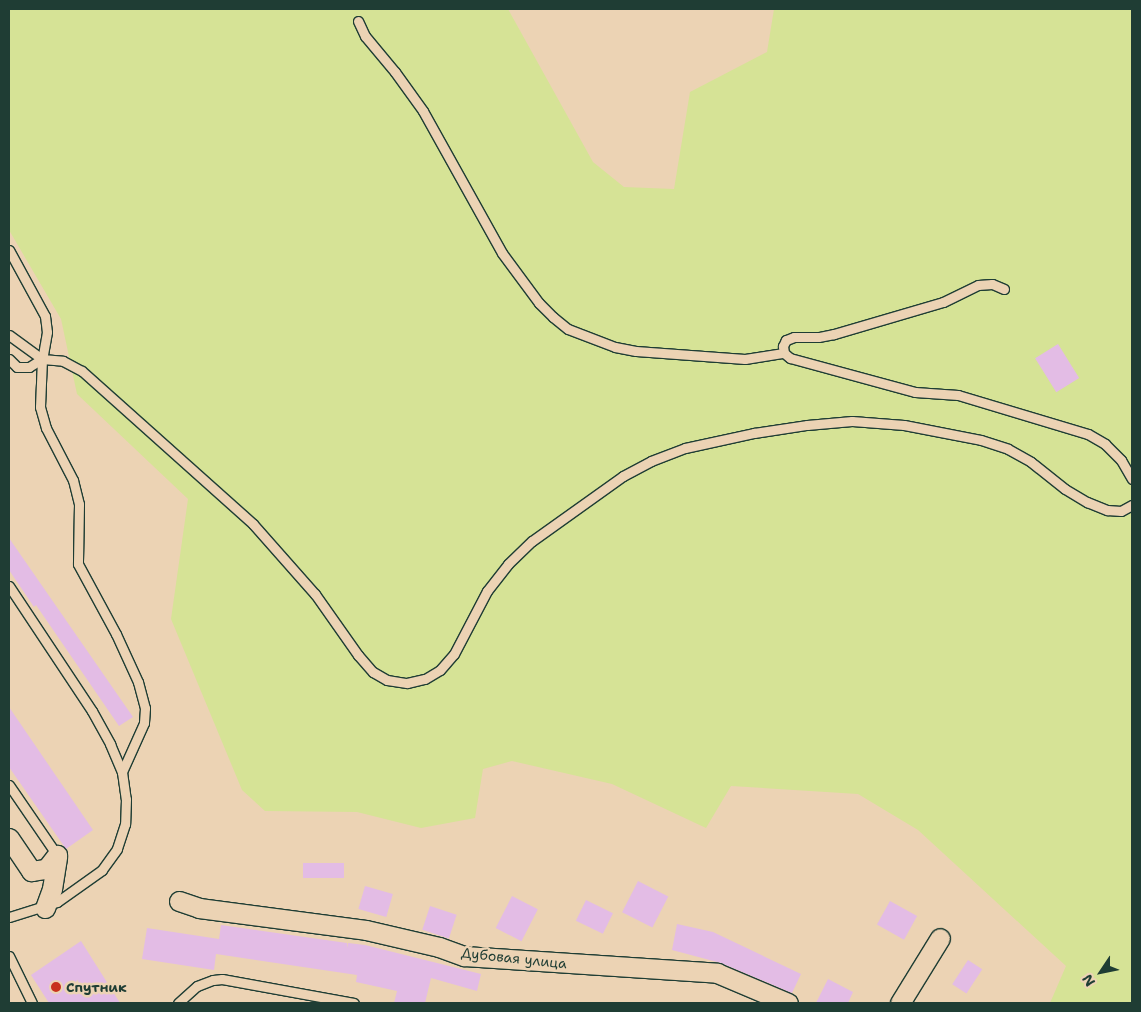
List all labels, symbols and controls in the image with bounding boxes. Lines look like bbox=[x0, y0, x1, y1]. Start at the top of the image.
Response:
street label: Дубовая улица bbox=[460, 944, 568, 972]
north arrow bbox=[1076, 947, 1126, 997]
text: N bbox=[1078, 971, 1099, 990]
place label: Спутник bbox=[66, 979, 127, 995]
marker: Спутник bbox=[50, 981, 62, 993]

